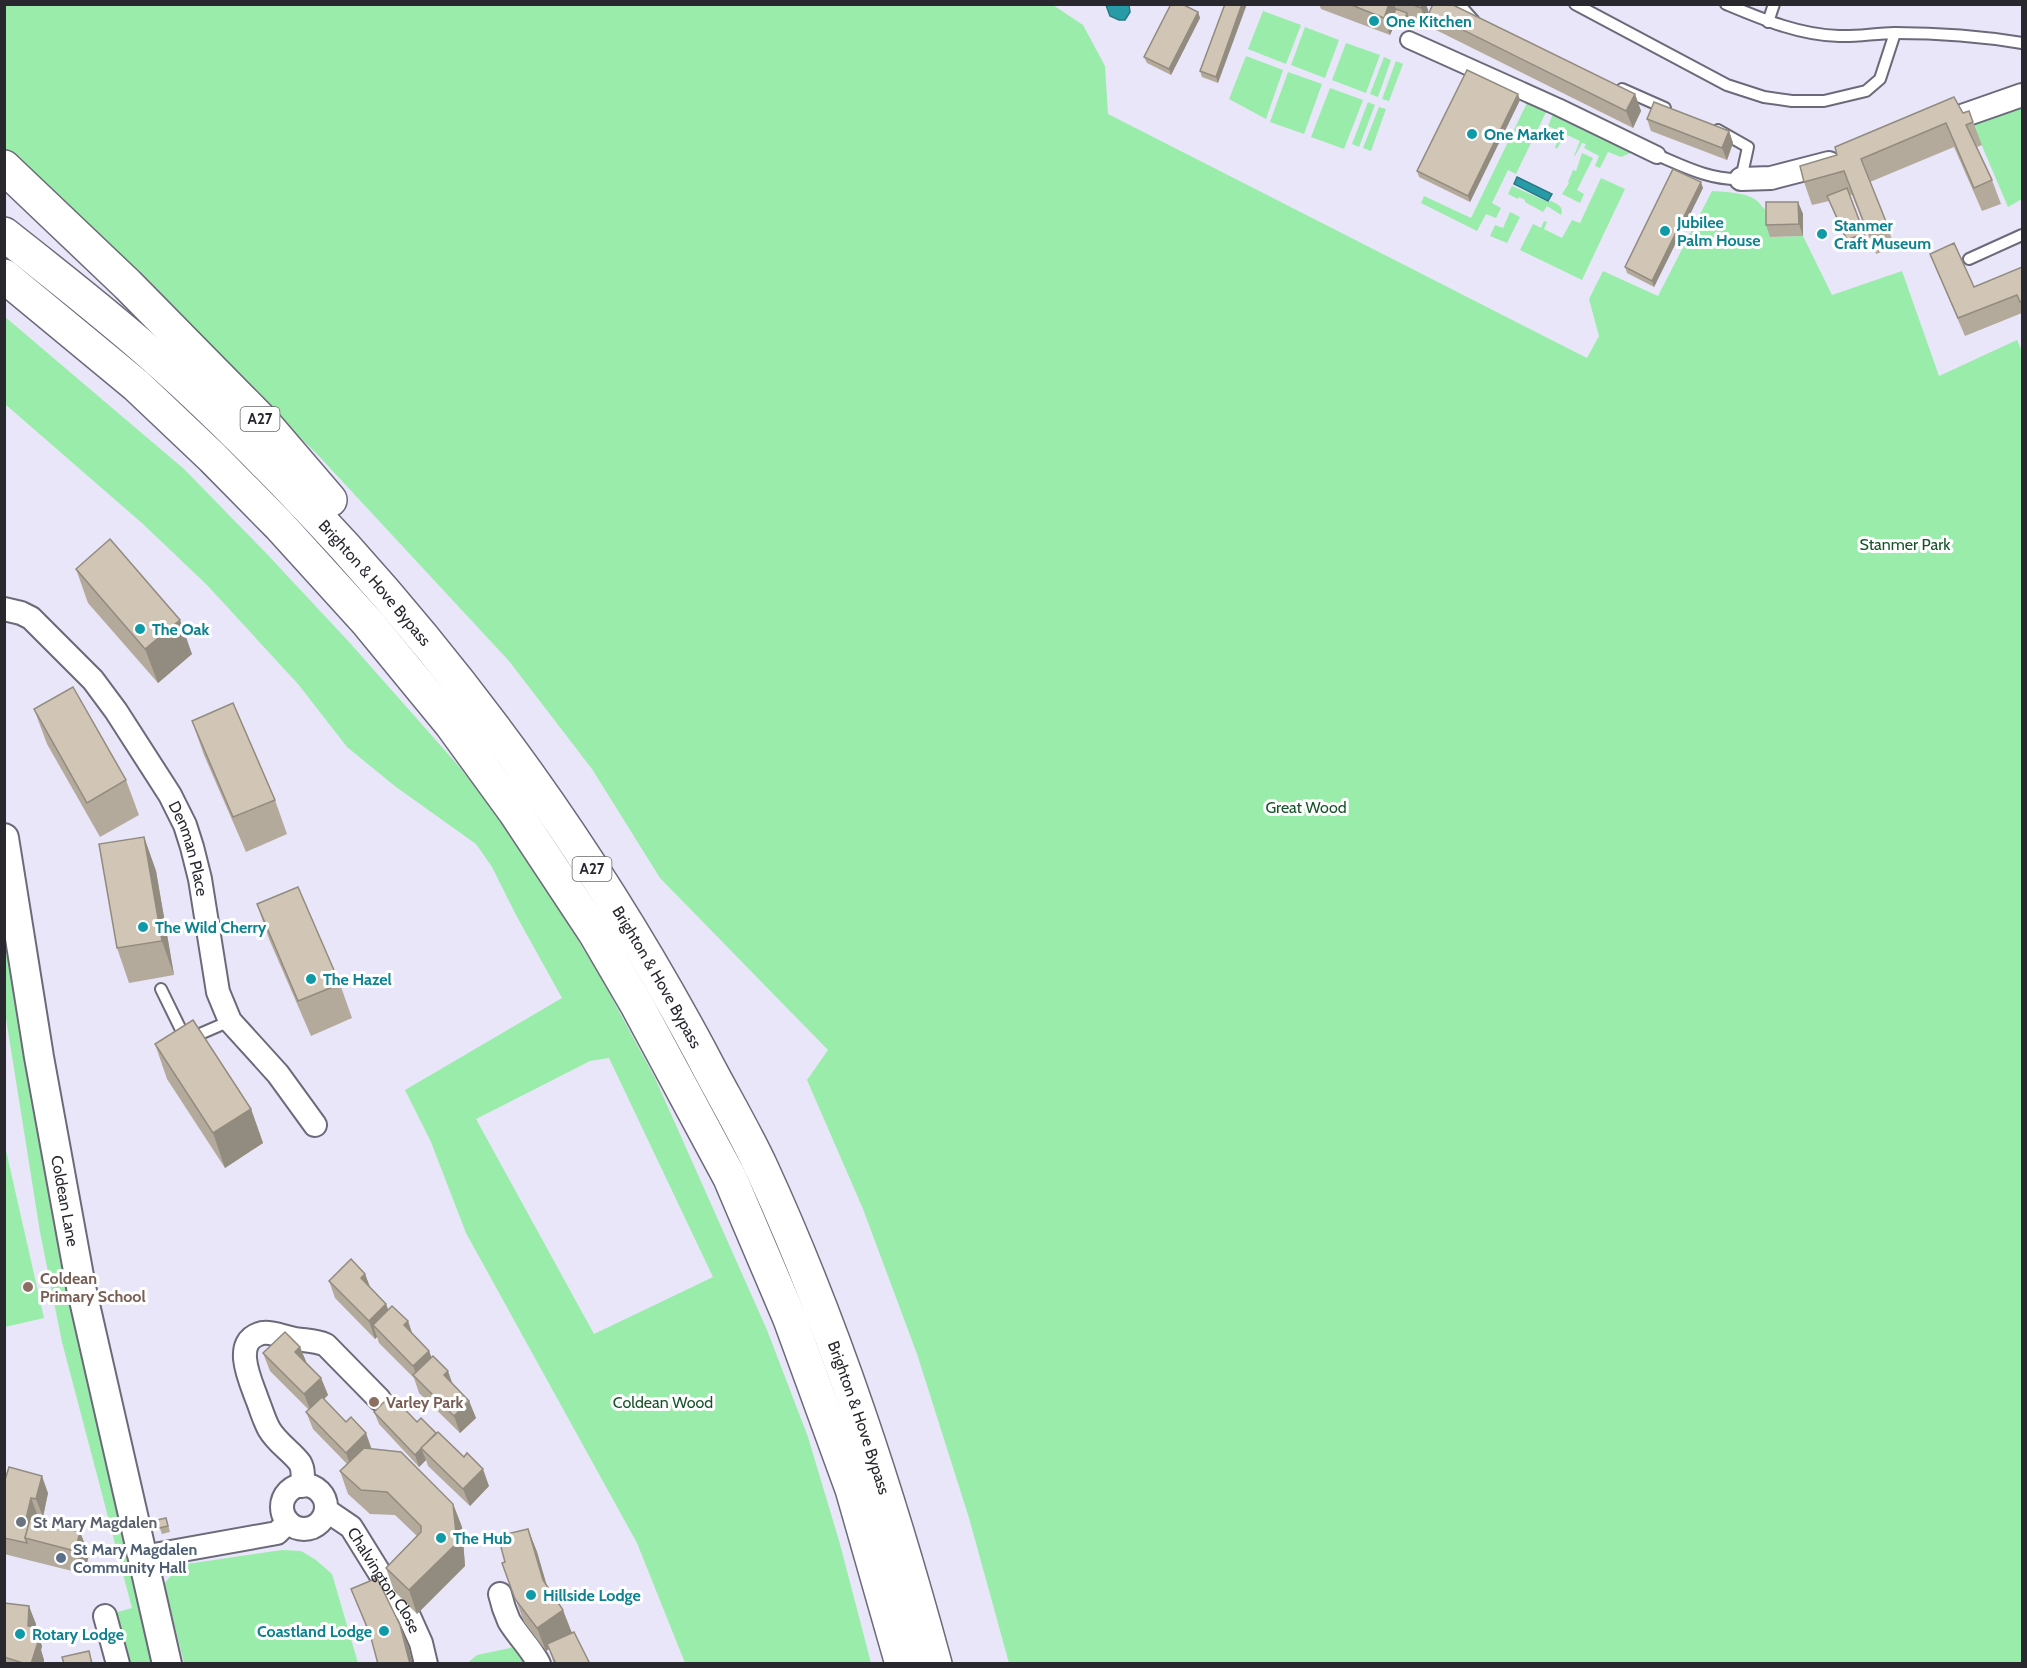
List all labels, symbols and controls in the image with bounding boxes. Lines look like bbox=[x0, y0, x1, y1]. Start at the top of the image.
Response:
place label: One Kitchen bbox=[1386, 12, 1472, 31]
marker: One Kitchen bbox=[1367, 14, 1381, 28]
place label: One Market bbox=[1484, 125, 1565, 144]
marker: One Market bbox=[1465, 127, 1479, 141]
place label: Jubilee Palm House bbox=[1676, 213, 1760, 250]
place label: Stanmer Craft Museum bbox=[1834, 216, 1931, 253]
marker: Jubilee Palm House bbox=[1658, 224, 1672, 238]
marker: Stanmer Craft Museum bbox=[1815, 227, 1829, 241]
road number: A27 bbox=[240, 407, 280, 431]
street label: Brighton & Hove Bypass bbox=[315, 516, 435, 650]
park label: Stanmer Park bbox=[1860, 535, 1951, 554]
place label: The Oak bbox=[152, 620, 209, 639]
marker: The Oak bbox=[133, 622, 147, 636]
street label: Denman Place bbox=[165, 798, 212, 897]
park label: Great Wood bbox=[1265, 798, 1347, 817]
road number: A27 bbox=[572, 857, 612, 881]
street label: Brighton & Hove Bypass bbox=[609, 902, 706, 1051]
place label: The Wild Cherry bbox=[155, 918, 267, 937]
marker: The Wild Cherry bbox=[136, 920, 150, 934]
place label: The Hazel bbox=[323, 970, 392, 989]
marker: The Hazel bbox=[304, 972, 318, 986]
street label: Coldean Lane bbox=[48, 1154, 83, 1248]
place label: Coldean Primary School bbox=[40, 1269, 146, 1306]
marker: Coldean Primary School bbox=[21, 1280, 35, 1294]
street label: Brighton & Hove Bypass bbox=[824, 1338, 894, 1497]
place label: Varley Park bbox=[386, 1393, 464, 1412]
park label: Coldean Wood bbox=[613, 1393, 713, 1412]
marker: Varley Park bbox=[367, 1395, 381, 1409]
place label: St Mary Magdalen bbox=[33, 1513, 157, 1532]
marker: St Mary Magdalen bbox=[14, 1515, 28, 1529]
street label: Chalvington Close bbox=[344, 1523, 425, 1636]
place label: The Hub bbox=[453, 1529, 512, 1548]
marker: The Hub bbox=[434, 1531, 448, 1545]
place label: St Mary Magdalen Community Hall bbox=[73, 1540, 197, 1577]
marker: St Mary Magdalen Community Hall bbox=[54, 1551, 68, 1565]
place label: Hillside Lodge bbox=[543, 1586, 641, 1605]
marker: Hillside Lodge bbox=[524, 1588, 538, 1602]
place label: Coastland Lodge bbox=[257, 1622, 372, 1641]
marker: Coastland Lodge bbox=[377, 1624, 391, 1638]
place label: Rotary Lodge bbox=[32, 1625, 124, 1644]
marker: Rotary Lodge bbox=[13, 1627, 27, 1641]

